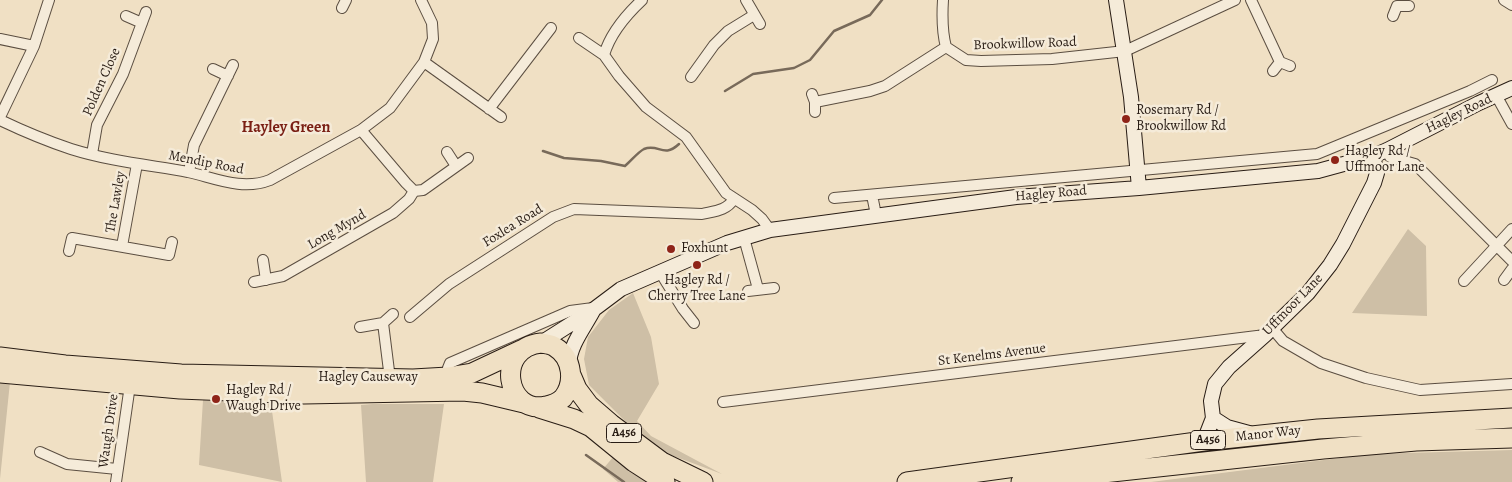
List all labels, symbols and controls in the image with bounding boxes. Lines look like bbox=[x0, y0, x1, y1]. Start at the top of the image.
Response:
street label: Brookwillow Road bbox=[973, 34, 1077, 54]
street label: Polden Close bbox=[80, 45, 124, 119]
street label: Hagley Road bbox=[1423, 91, 1495, 137]
place label: Rosemary Rd / Brookwillow Rd bbox=[1136, 103, 1226, 136]
marker: Rosemary Rd / Brookwillow Rd bbox=[1120, 113, 1132, 125]
district label: Hayley Green bbox=[242, 118, 330, 138]
place label: Hagley Rd / Uffmoor Lane bbox=[1345, 144, 1425, 176]
street label: Mendip Road bbox=[167, 147, 245, 179]
marker: Hagley Rd / Uffmoor Lane bbox=[1329, 154, 1341, 166]
street label: The Lawley bbox=[102, 170, 130, 234]
street label: Hagley Road bbox=[1015, 183, 1087, 205]
street label: Foxlea Road bbox=[480, 201, 546, 251]
street label: Long Mynd bbox=[305, 207, 369, 253]
place label: Foxhunt bbox=[681, 241, 728, 257]
marker: Foxhunt bbox=[665, 243, 677, 255]
marker: Hagley Rd / Cherry Tree Lane bbox=[691, 259, 703, 271]
street label: Uffmoor Lane bbox=[1259, 271, 1327, 339]
place label: Hagley Rd / Cherry Tree Lane bbox=[648, 273, 746, 306]
street label: St Kenelms Avenue bbox=[937, 340, 1047, 370]
street label: Hagley Causeway bbox=[318, 370, 418, 386]
place label: Hagley Rd / Waugh Drive bbox=[226, 383, 301, 416]
street label: Waugh Drive bbox=[95, 393, 123, 469]
marker: Hagley Rd / Waugh Drive bbox=[210, 393, 222, 405]
street label: Manor Way bbox=[1235, 422, 1301, 446]
road number: A456 bbox=[606, 423, 642, 442]
road number: A456 bbox=[1190, 430, 1226, 450]

